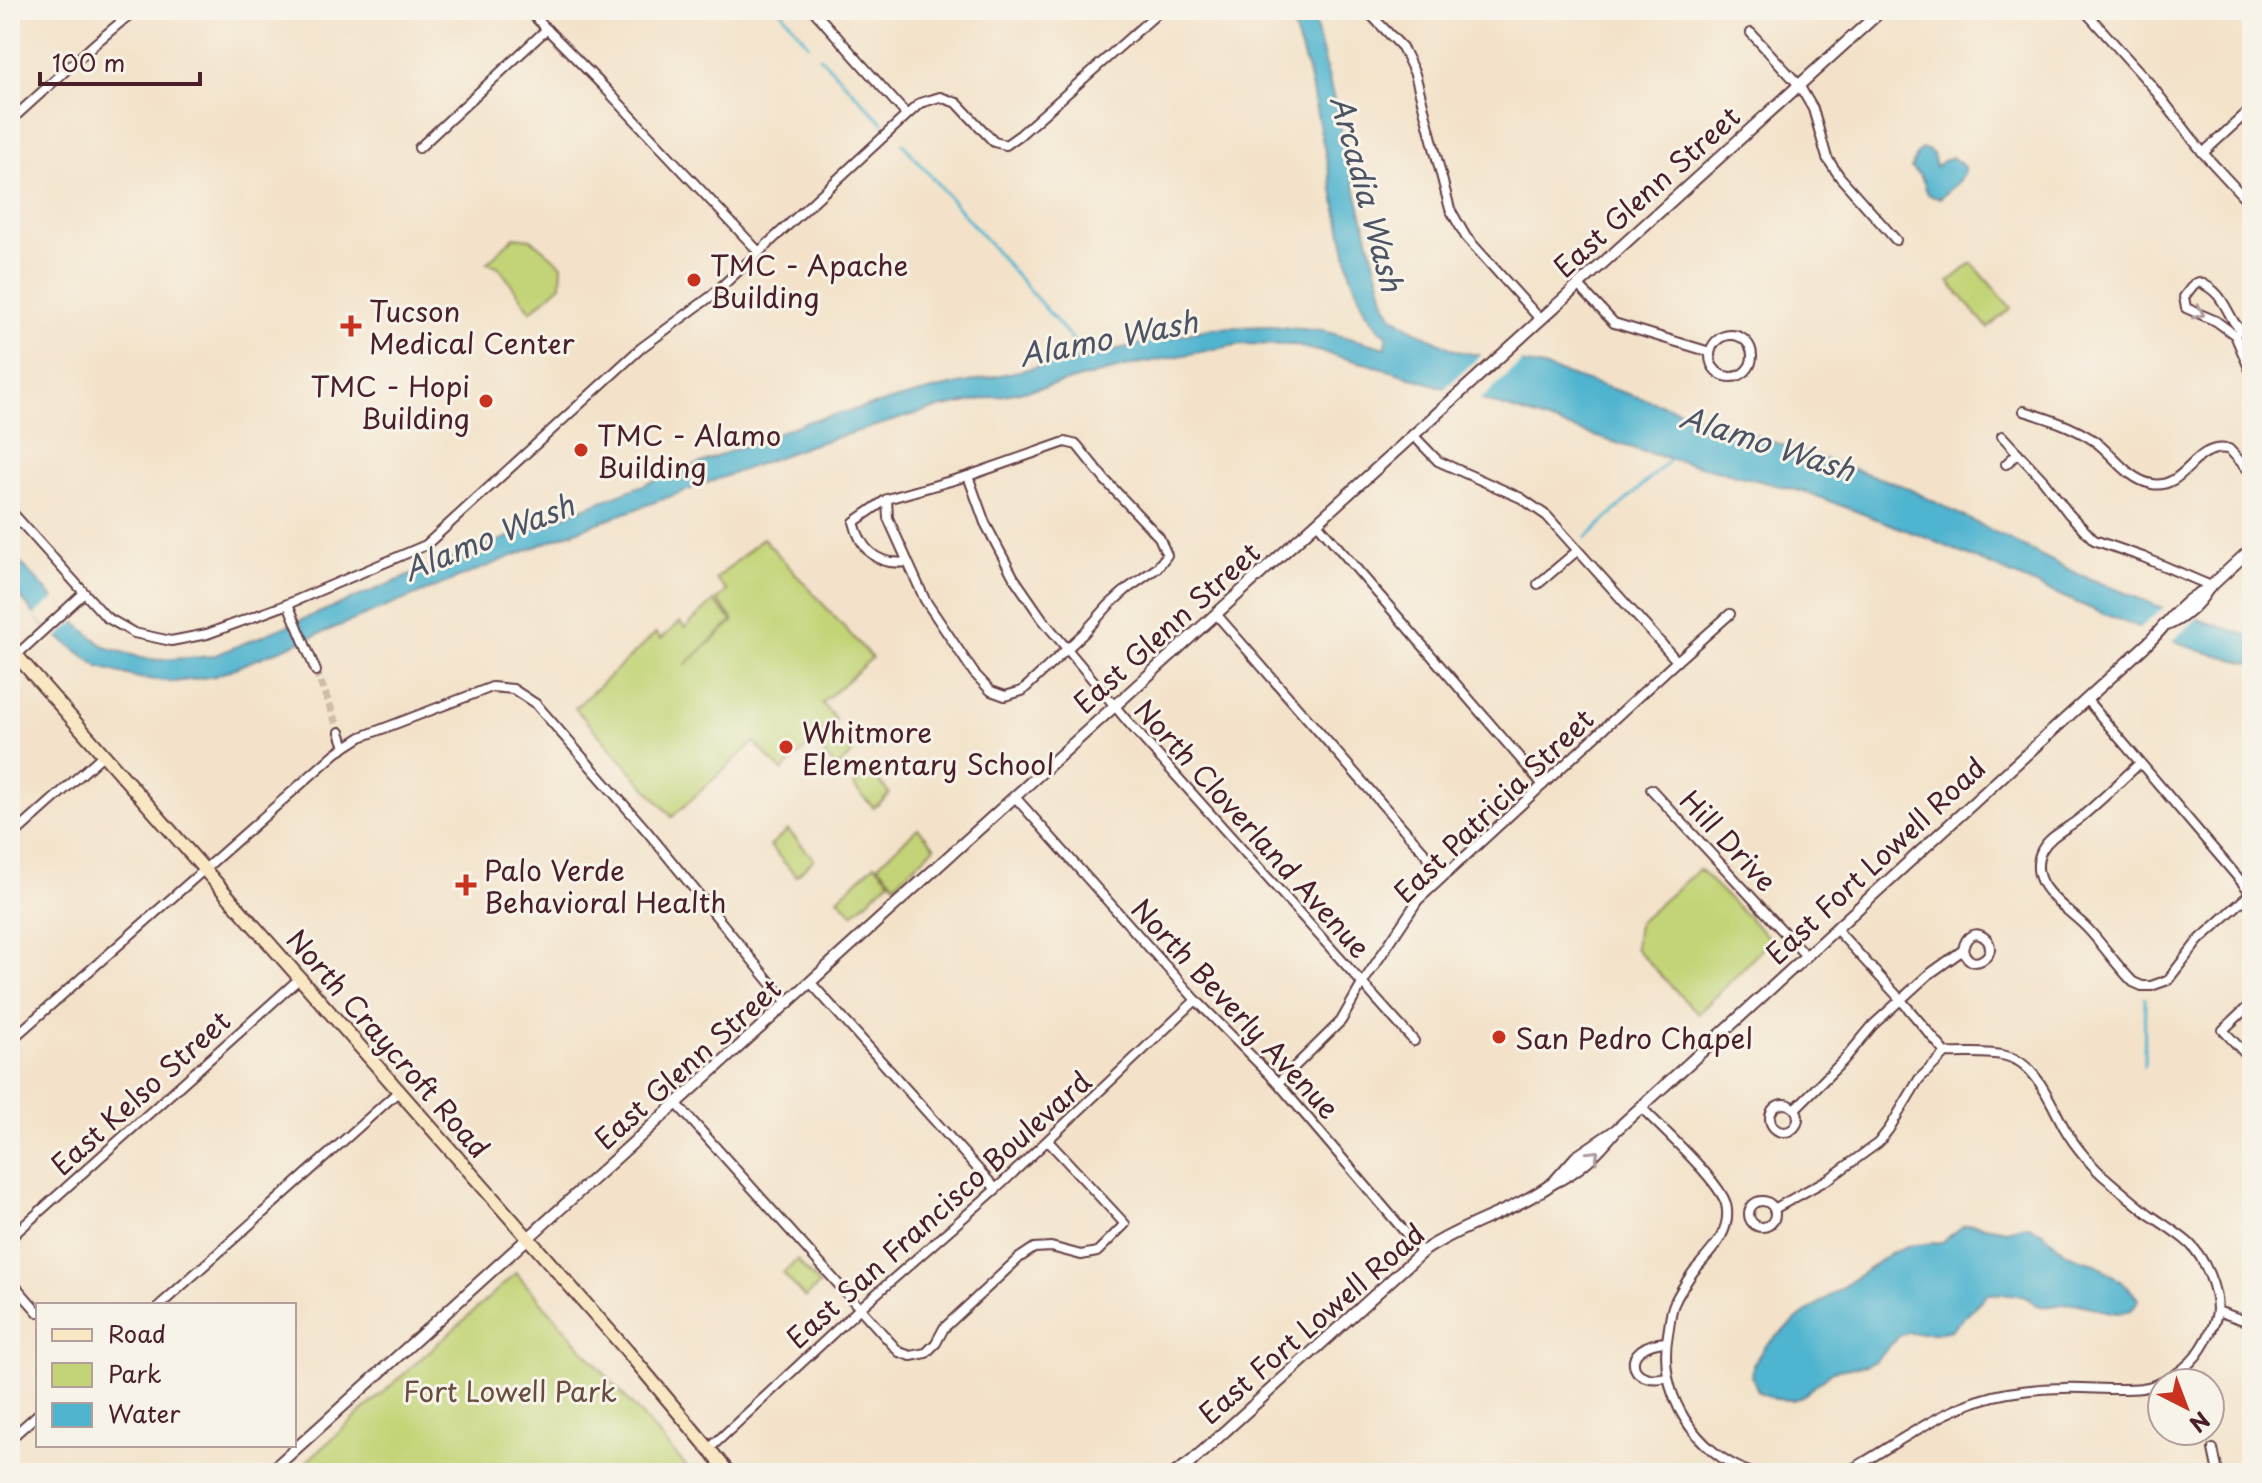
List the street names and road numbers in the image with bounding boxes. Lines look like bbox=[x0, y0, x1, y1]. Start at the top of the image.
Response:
street label: East Glenn Street bbox=[1543, 95, 1749, 287]
street label: East Glenn Street bbox=[1063, 531, 1269, 723]
street label: North Cloverland Avenue bbox=[1125, 689, 1381, 967]
street label: East Patricia Street bbox=[1383, 698, 1603, 912]
street label: East Fort Lowell Road bbox=[1755, 746, 1995, 974]
street label: Hill Drive bbox=[1670, 779, 1788, 901]
street label: North Beverly Avenue bbox=[1122, 888, 1350, 1128]
street label: North Craycroft Road bbox=[277, 919, 501, 1167]
street label: East Glenn Street bbox=[584, 967, 790, 1159]
street label: East Kelso Street bbox=[41, 999, 239, 1185]
street label: East San Francisco Boulevard bbox=[776, 1060, 1100, 1358]
street label: East Fort Lowell Road bbox=[1188, 1212, 1434, 1434]

